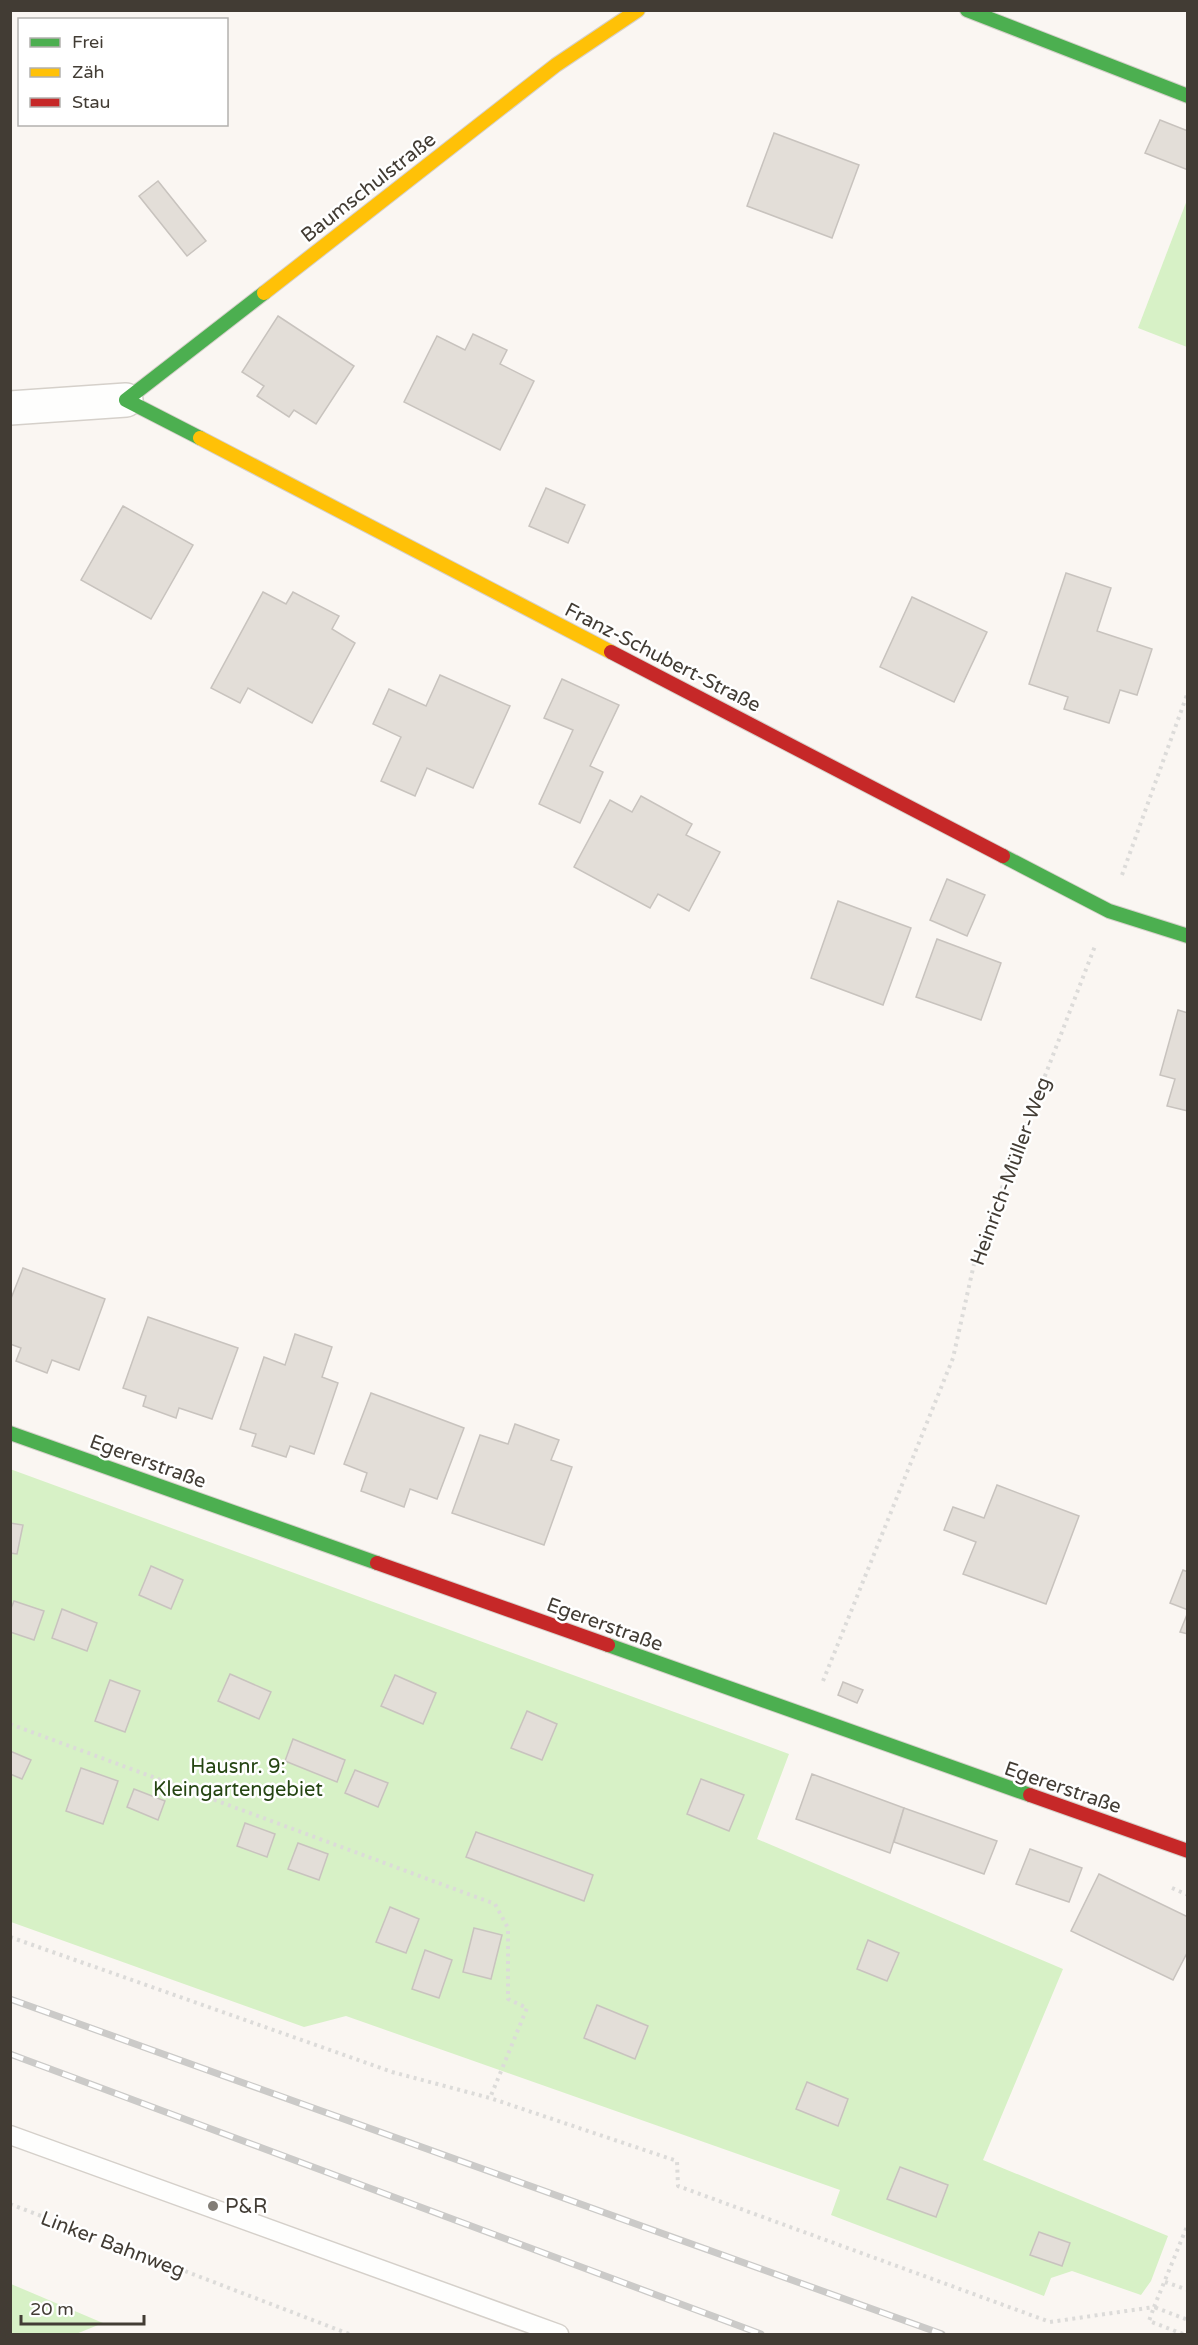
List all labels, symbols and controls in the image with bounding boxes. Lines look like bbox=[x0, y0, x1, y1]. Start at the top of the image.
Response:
legend bbox=[18, 18, 228, 126]
text: Frei bbox=[72, 31, 104, 53]
text: Zäh bbox=[72, 61, 105, 83]
text: Stau bbox=[72, 91, 111, 113]
street label: Baumschulstraße bbox=[296, 128, 441, 248]
street label: Franz-Schubert-Straße bbox=[561, 598, 765, 718]
street label: Heinrich-Müller-Weg bbox=[966, 1074, 1056, 1269]
street label: Egererstraße bbox=[86, 1430, 209, 1494]
street label: Egererstraße bbox=[543, 1593, 666, 1657]
park label: Hausnr. 9: Kleingartengebiet bbox=[153, 1755, 323, 1802]
street label: Egererstraße bbox=[1001, 1757, 1124, 1819]
place label: P&R bbox=[225, 2195, 267, 2219]
marker: P&R bbox=[206, 2199, 220, 2213]
street label: Linker Bahnweg bbox=[37, 2206, 188, 2283]
scale bar bbox=[21, 2288, 144, 2326]
text: 20 m bbox=[30, 2298, 74, 2320]

